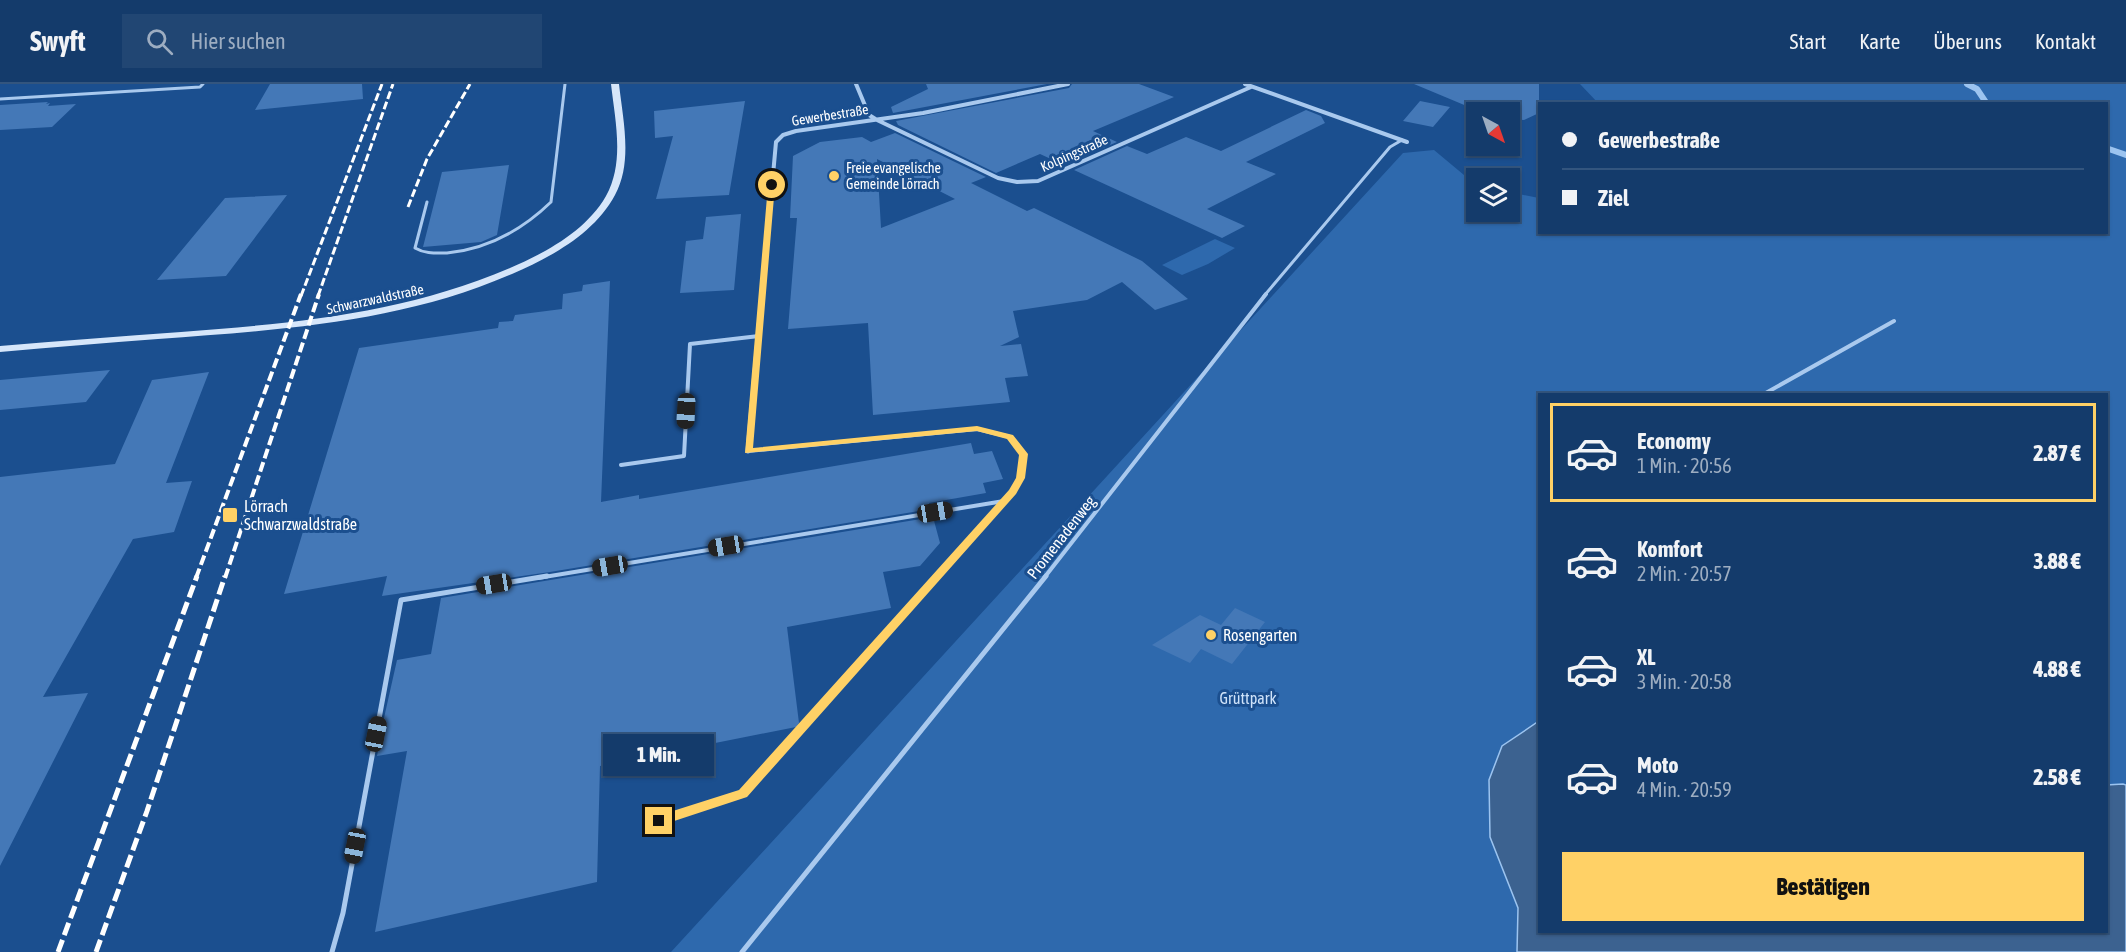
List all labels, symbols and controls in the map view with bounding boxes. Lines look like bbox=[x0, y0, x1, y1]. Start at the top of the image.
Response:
search box bbox=[122, 14, 542, 68]
text: Swyft bbox=[30, 25, 86, 57]
icon: search bbox=[143, 25, 176, 58]
text: Hier suchen bbox=[191, 28, 286, 54]
text: Start bbox=[1790, 29, 1826, 53]
text: Karte bbox=[1859, 29, 1900, 53]
text: Über uns bbox=[1933, 29, 2002, 53]
text: Kontakt bbox=[2035, 29, 2096, 53]
street label: Gewerbestraße bbox=[790, 101, 870, 129]
north arrow bbox=[1466, 102, 1520, 156]
map controls bbox=[1466, 102, 1520, 222]
text: Gewerbestraße bbox=[1598, 127, 1720, 153]
street label: Kolpingstraße bbox=[1038, 131, 1110, 175]
place label: Freie evangelische Gemeinde Lörrach bbox=[846, 160, 941, 192]
button: layers bbox=[1466, 168, 1520, 222]
marker: Freie evangelische Gemeinde Lörrach bbox=[827, 169, 841, 183]
route start bbox=[758, 171, 785, 198]
text: Ziel bbox=[1598, 185, 1629, 211]
street label: Schwarzwaldstraße bbox=[325, 281, 425, 317]
car bbox=[676, 393, 696, 429]
icon: car bbox=[1565, 426, 1619, 480]
text: Economy bbox=[1637, 428, 1711, 454]
text: 2.87 € bbox=[2033, 440, 2081, 466]
text: 1 Min. · 20:56 bbox=[1637, 454, 1732, 477]
street label: Promenadenweg bbox=[1023, 492, 1100, 583]
place label: Lörrach Schwarzwaldstraße bbox=[244, 497, 357, 533]
car bbox=[916, 500, 954, 524]
marker: Lörrach Schwarzwaldstraße bbox=[221, 506, 239, 524]
car bbox=[707, 534, 745, 558]
icon: car bbox=[1565, 534, 1619, 588]
text: Komfort bbox=[1637, 536, 1703, 562]
text: 3.88 € bbox=[2033, 548, 2081, 574]
car bbox=[591, 554, 629, 578]
text: 2 Min. · 20:57 bbox=[1637, 562, 1732, 585]
car bbox=[475, 572, 513, 596]
place label: Rosengarten bbox=[1223, 626, 1297, 645]
marker: Rosengarten bbox=[1204, 628, 1218, 642]
icon: car bbox=[1565, 642, 1619, 696]
text: XL bbox=[1637, 644, 1655, 670]
text: 4.88 € bbox=[2033, 656, 2081, 682]
text: 3 Min. · 20:58 bbox=[1637, 670, 1732, 693]
park label: Grüttpark bbox=[1220, 689, 1276, 708]
car bbox=[364, 715, 388, 753]
callout: 1 Min. bbox=[604, 734, 714, 776]
text: 1 Min. bbox=[637, 743, 680, 766]
icon: car bbox=[1565, 750, 1619, 804]
text: Moto bbox=[1637, 752, 1679, 778]
text: 2.58 € bbox=[2033, 764, 2081, 790]
text: 4 Min. · 20:59 bbox=[1637, 778, 1732, 801]
route end bbox=[645, 807, 672, 834]
car bbox=[343, 827, 367, 865]
button: Bestätigen bbox=[1562, 852, 2084, 921]

